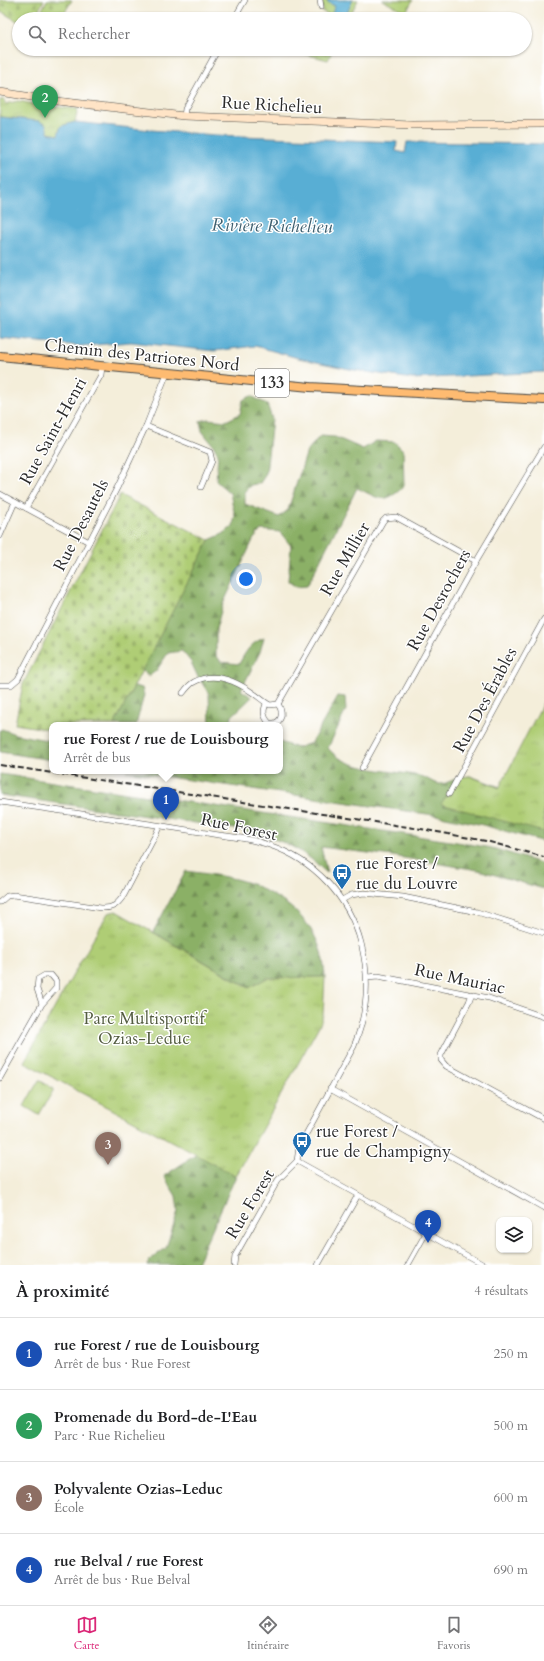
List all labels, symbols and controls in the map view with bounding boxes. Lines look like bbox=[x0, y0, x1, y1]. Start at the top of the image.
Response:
search box bbox=[12, 12, 532, 56]
icon: search bbox=[26, 23, 48, 45]
text: Rechercher bbox=[58, 24, 130, 44]
pin: 2 bbox=[32, 85, 58, 118]
street label: Rue Richelieu bbox=[221, 91, 323, 119]
water label: Rivière Richelieu bbox=[211, 212, 333, 240]
street label: Chemin des Patriotes Nord bbox=[43, 333, 241, 377]
road number: 133 bbox=[255, 369, 289, 397]
street label: Rue Saint-Henri bbox=[14, 373, 92, 489]
street label: Rue Desautels bbox=[48, 475, 114, 575]
street label: Rue Millier bbox=[315, 517, 376, 600]
street label: Rue Desrochers bbox=[402, 545, 477, 655]
your location bbox=[236, 569, 256, 589]
street label: Rue Des Érables bbox=[448, 643, 523, 757]
popup bbox=[49, 722, 283, 774]
text: rue Forest / rue de Louisbourg bbox=[63, 729, 269, 749]
text: Arrêt de bus bbox=[63, 749, 130, 767]
pin: 1 bbox=[153, 787, 179, 820]
street label: Rue Forest bbox=[199, 808, 280, 846]
place label: rue Forest / rue du Louvre bbox=[356, 852, 458, 895]
bus stop icon: rue Forest / rue du Louvre bbox=[331, 862, 353, 890]
street label: Rue Mauriac bbox=[413, 958, 508, 1000]
park label: Parc Multisportif Ozias-Leduc bbox=[83, 1007, 207, 1050]
place label: rue Forest / rue de Champigny bbox=[316, 1120, 451, 1163]
bus stop icon: rue Forest / rue de Champigny bbox=[291, 1130, 313, 1158]
pin: 3 bbox=[95, 1132, 121, 1165]
street label: Rue Forest bbox=[220, 1164, 280, 1243]
pin: 4 bbox=[415, 1210, 441, 1243]
map controls bbox=[496, 1217, 532, 1253]
button: layers bbox=[496, 1217, 532, 1253]
text: À proximité bbox=[16, 1280, 110, 1303]
text: 4 résultats bbox=[474, 1282, 528, 1300]
text: rue Forest / rue de Louisbourg bbox=[54, 1335, 259, 1355]
text: 1 bbox=[26, 1345, 32, 1363]
text: 250 m bbox=[494, 1345, 528, 1363]
text: Arrêt de bus · Rue Forest bbox=[54, 1355, 190, 1373]
text: Promenade du Bord-de-L'Eau bbox=[54, 1407, 257, 1427]
text: 2 bbox=[26, 1417, 32, 1435]
text: 500 m bbox=[494, 1417, 528, 1435]
text: Parc · Rue Richelieu bbox=[54, 1427, 165, 1445]
text: Polyvalente Ozias-Leduc bbox=[54, 1479, 223, 1499]
text: 3 bbox=[26, 1489, 32, 1507]
text: 600 m bbox=[494, 1489, 528, 1507]
text: École bbox=[54, 1499, 84, 1517]
text: rue Belval / rue Forest bbox=[54, 1551, 203, 1571]
text: 4 bbox=[26, 1561, 32, 1579]
text: 690 m bbox=[494, 1561, 528, 1579]
text: Arrêt de bus · Rue Belval bbox=[54, 1571, 190, 1589]
tab: Carte bbox=[74, 1614, 99, 1653]
tab: Itinéraire bbox=[247, 1614, 289, 1653]
tab: Favoris bbox=[437, 1614, 470, 1653]

